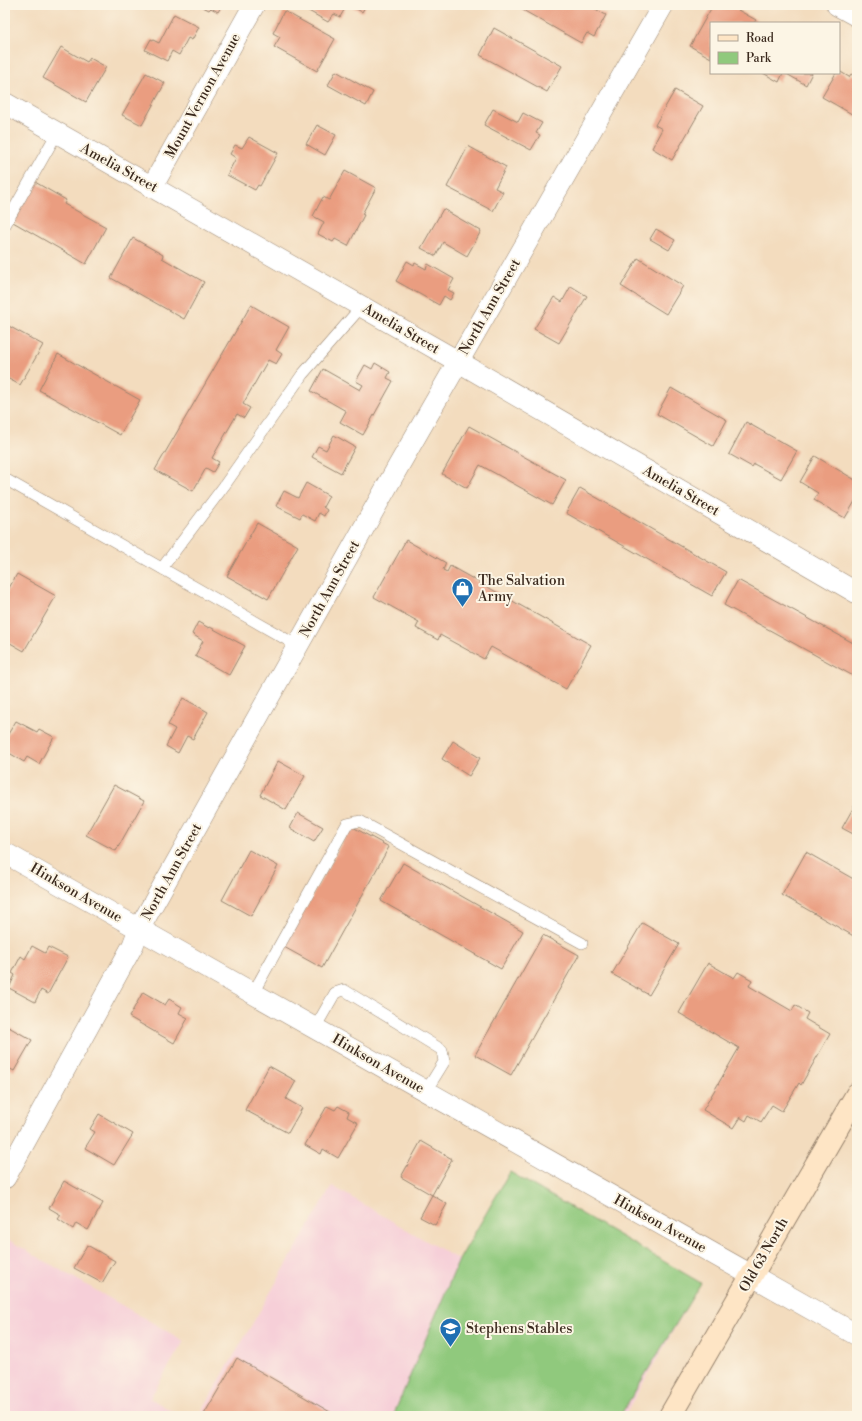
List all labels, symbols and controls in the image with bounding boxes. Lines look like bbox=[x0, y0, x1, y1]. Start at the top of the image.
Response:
legend bbox=[710, 22, 840, 74]
street label: Mount Vernon Avenue bbox=[161, 30, 245, 162]
text: Road bbox=[746, 31, 774, 46]
text: Park bbox=[746, 51, 772, 66]
street label: Amelia Street bbox=[76, 139, 161, 197]
street label: North Ann Street bbox=[455, 256, 525, 358]
street label: Amelia Street bbox=[359, 299, 443, 358]
street label: Amelia Street bbox=[639, 461, 723, 520]
street label: North Ann Street bbox=[296, 537, 364, 641]
place label: The Salvation Army bbox=[477, 572, 566, 606]
shop icon: The Salvation Army bbox=[449, 576, 475, 609]
street label: North Ann Street bbox=[138, 820, 206, 924]
street label: Hinkson Avenue bbox=[27, 859, 125, 927]
street label: Hinkson Avenue bbox=[329, 1030, 427, 1098]
street label: Hinkson Avenue bbox=[610, 1191, 710, 1257]
street label: Old 63 North bbox=[735, 1214, 793, 1295]
school or university icon: Stephens Stables bbox=[437, 1316, 463, 1349]
place label: Stephens Stables bbox=[466, 1320, 572, 1338]

